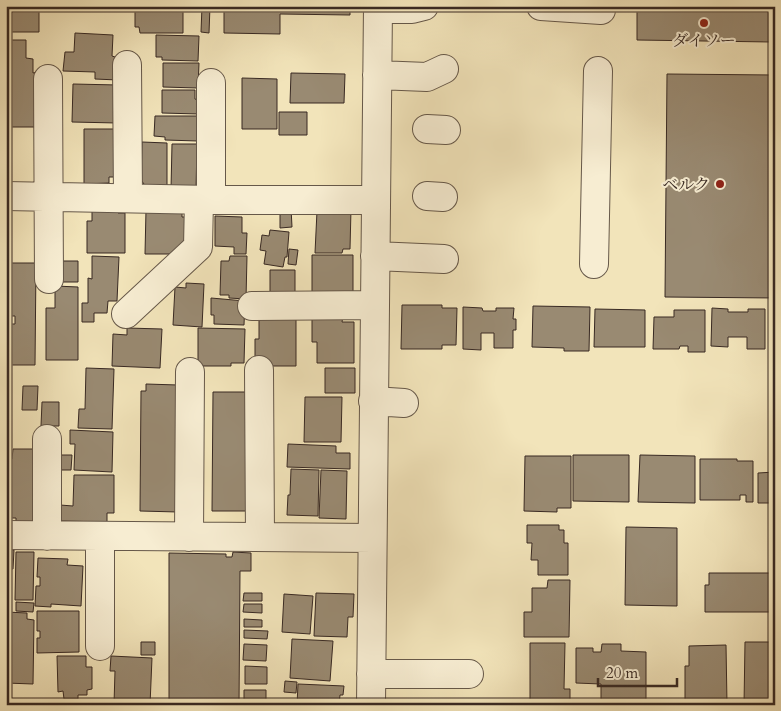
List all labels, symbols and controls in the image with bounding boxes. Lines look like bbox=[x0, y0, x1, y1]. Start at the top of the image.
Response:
marker: ダイソー bbox=[698, 17, 710, 29]
place label: ダイソー bbox=[672, 30, 736, 52]
place label: ベルク bbox=[662, 174, 710, 196]
marker: ベルク bbox=[714, 178, 726, 190]
scale bar bbox=[598, 656, 677, 688]
text: 20 m bbox=[606, 663, 638, 683]

